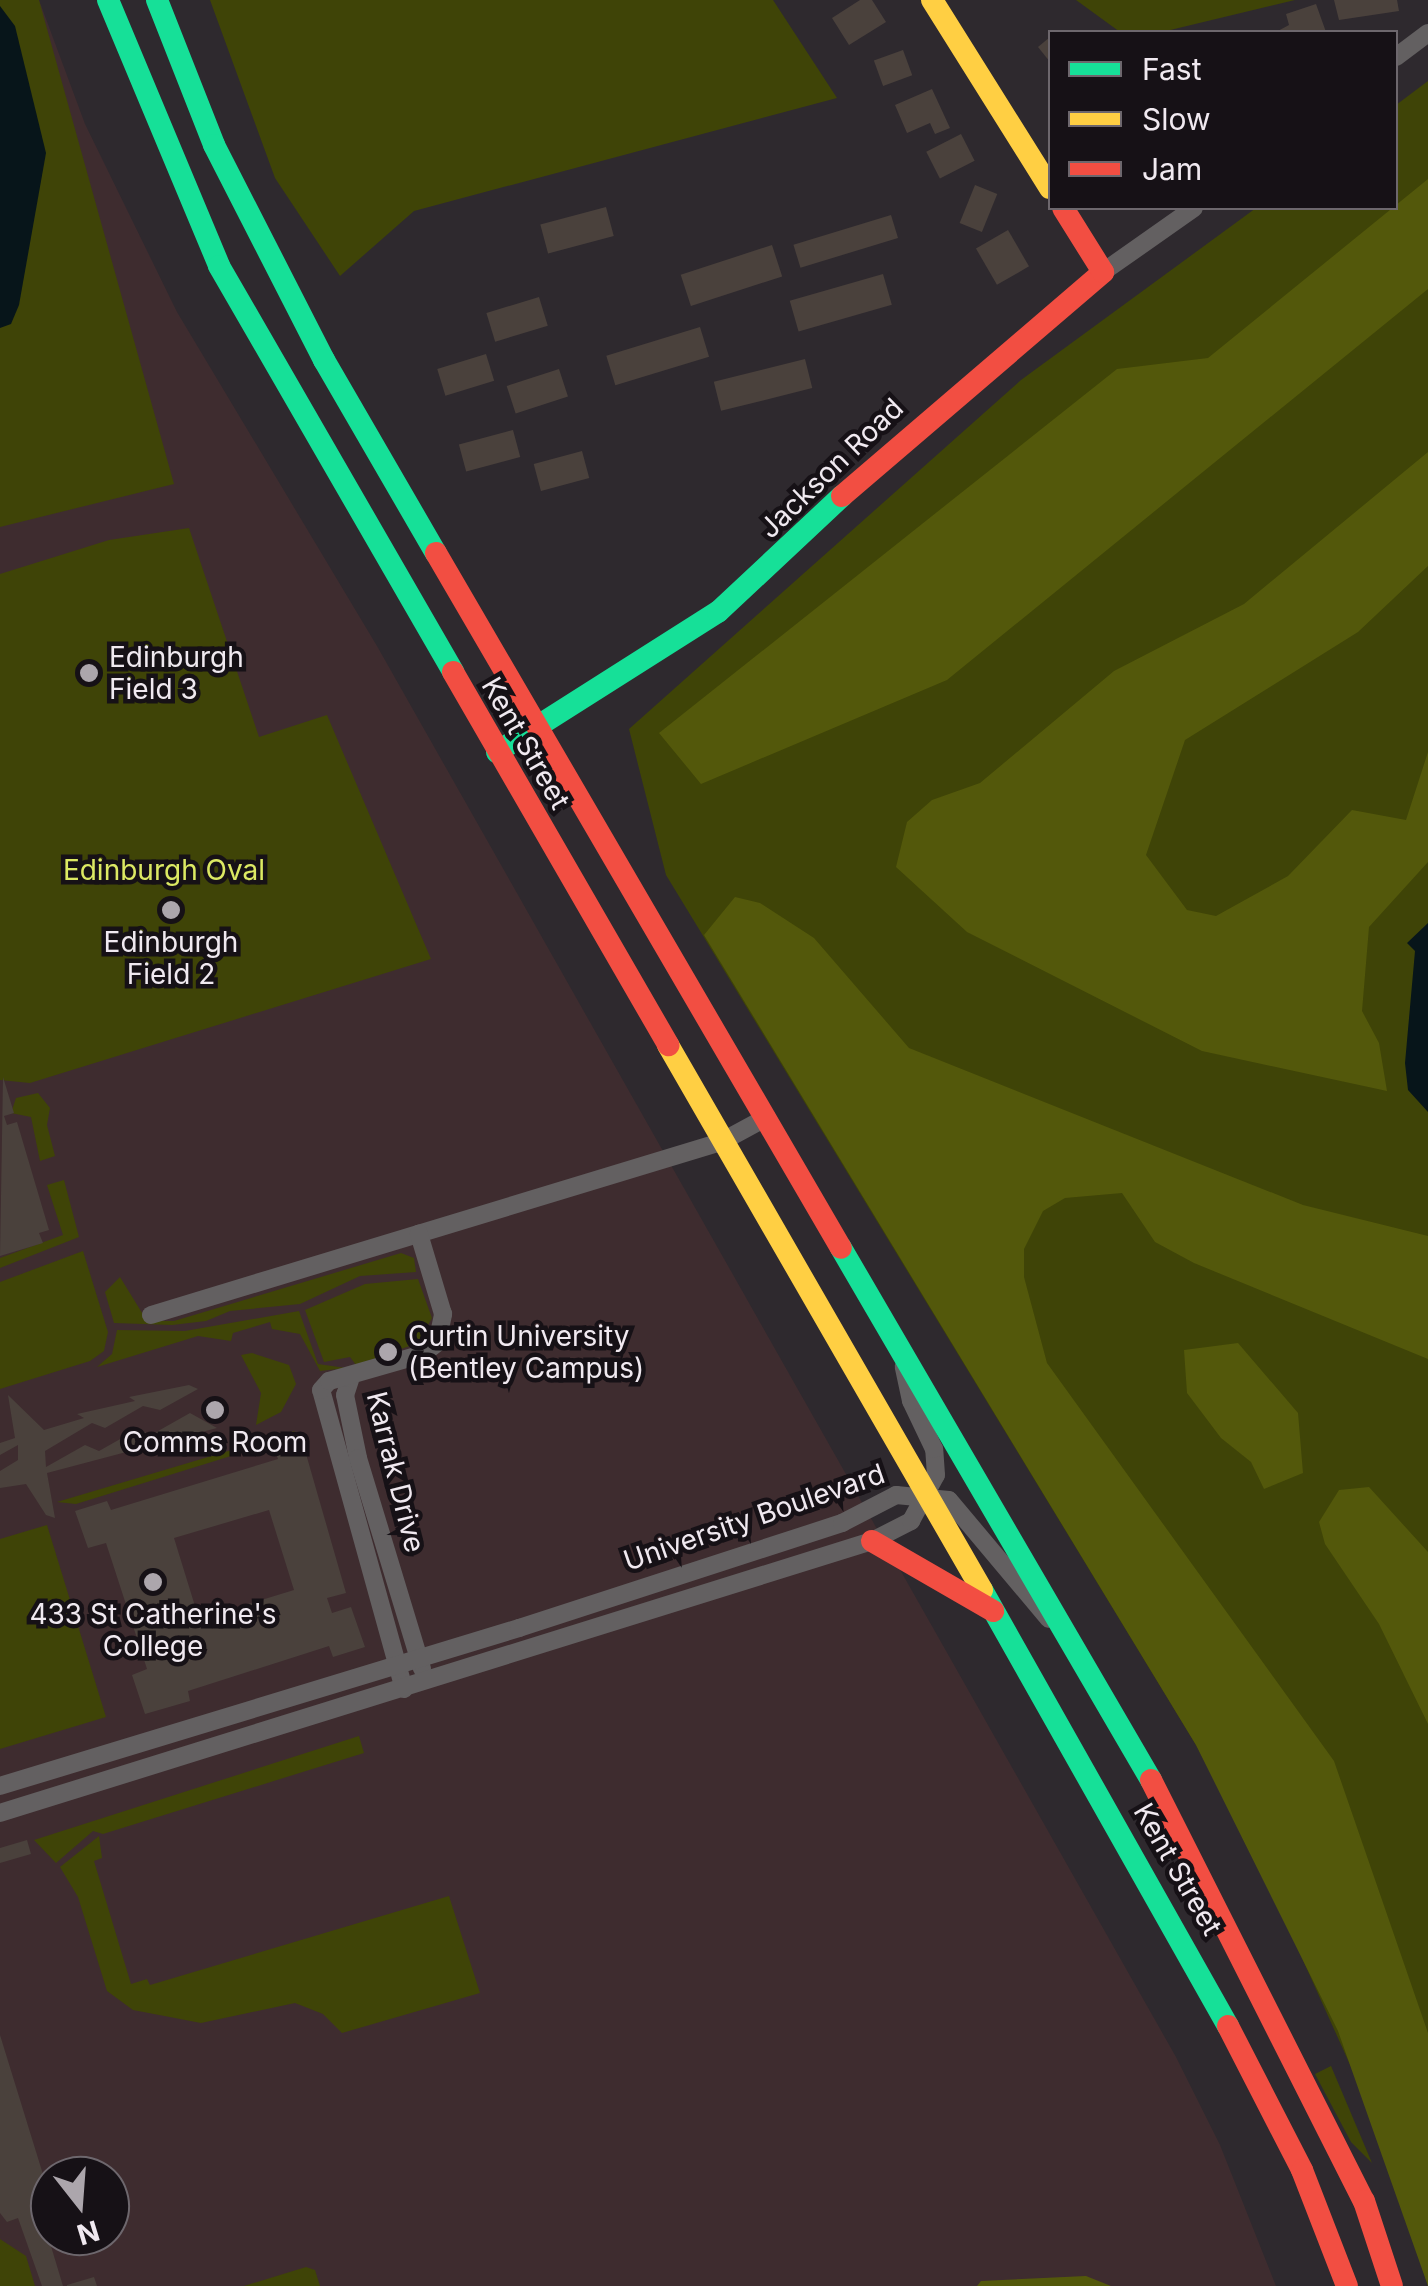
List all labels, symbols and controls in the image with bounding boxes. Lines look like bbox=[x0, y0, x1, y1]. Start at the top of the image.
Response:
legend bbox=[1048, 30, 1398, 210]
text: Fast bbox=[1142, 51, 1201, 87]
text: Slow bbox=[1142, 101, 1211, 137]
text: Jam bbox=[1142, 151, 1202, 187]
street label: Jackson Road bbox=[752, 391, 910, 545]
place label: Edinburgh Field 3 bbox=[109, 640, 244, 706]
marker: Edinburgh Field 3 bbox=[78, 662, 100, 684]
street label: Kent Street bbox=[475, 671, 577, 815]
park label: Edinburgh Oval bbox=[63, 853, 265, 887]
marker: Edinburgh Field 2 bbox=[160, 899, 182, 921]
place label: Edinburgh Field 2 bbox=[104, 925, 238, 991]
place label: Curtin University (Bentley Campus) bbox=[408, 1319, 644, 1385]
marker: Curtin University (Bentley Campus) bbox=[377, 1341, 399, 1363]
street label: Karrak Drive bbox=[360, 1388, 432, 1556]
marker: Comms Room bbox=[204, 1399, 226, 1421]
place label: Comms Room bbox=[123, 1425, 307, 1459]
street label: University Boulevard bbox=[619, 1457, 889, 1577]
marker: 433 St Catherine's College bbox=[142, 1571, 164, 1593]
place label: 433 St Catherine's College bbox=[29, 1597, 277, 1663]
street label: Kent Street bbox=[1127, 1797, 1229, 1941]
north arrow bbox=[30, 2156, 130, 2256]
text: N bbox=[73, 2213, 103, 2252]

